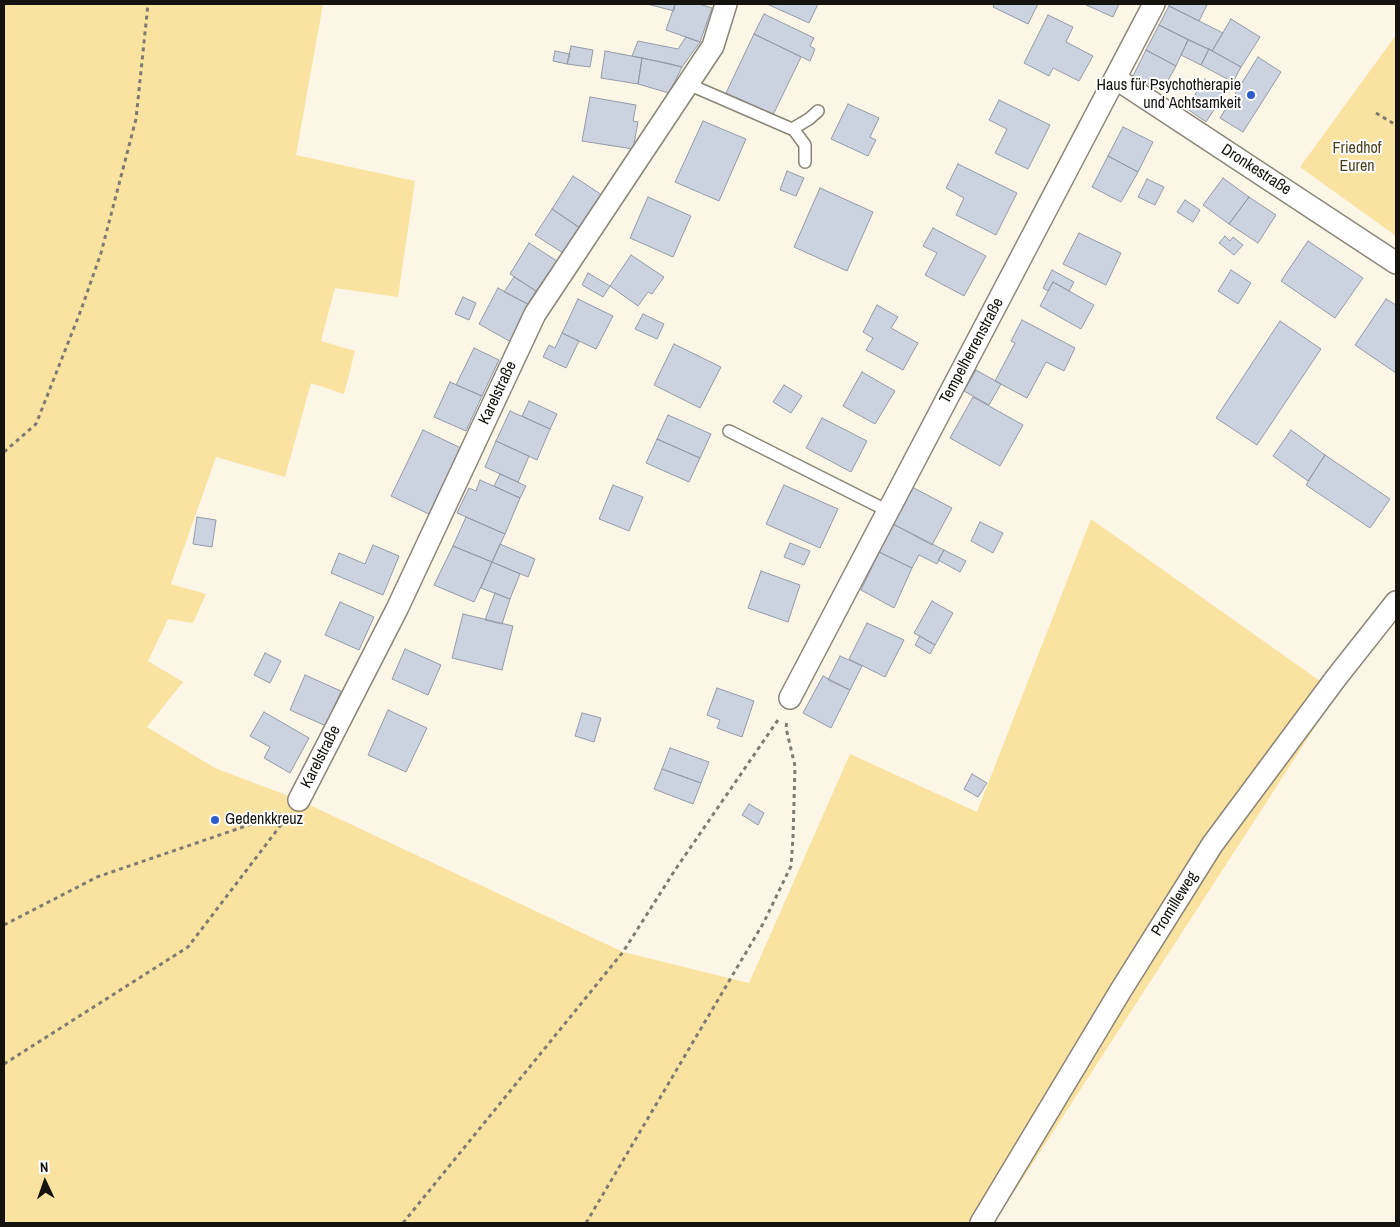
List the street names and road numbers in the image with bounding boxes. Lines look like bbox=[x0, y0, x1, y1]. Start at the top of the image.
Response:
street label: Dronkestraße bbox=[1217, 140, 1295, 200]
street label: Tempelherrenstraße bbox=[936, 295, 1008, 407]
street label: Karelstraße bbox=[475, 358, 521, 428]
street label: Karelstraße bbox=[297, 722, 345, 792]
street label: Promilleweg bbox=[1148, 868, 1202, 940]

